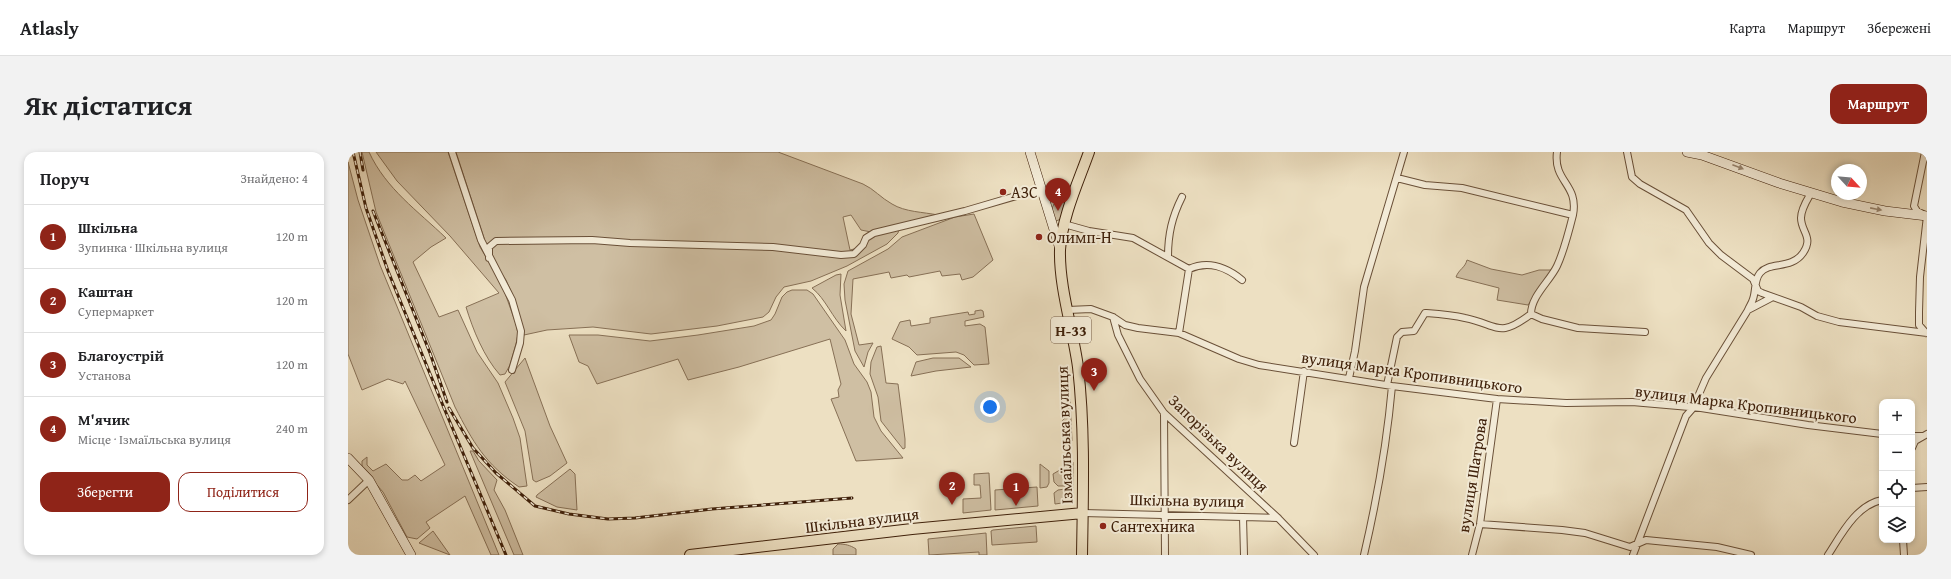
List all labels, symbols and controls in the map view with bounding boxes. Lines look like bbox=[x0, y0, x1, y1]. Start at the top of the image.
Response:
text: Atlasly bbox=[20, 14, 79, 42]
text: Карта bbox=[1730, 18, 1766, 38]
text: Маршрут bbox=[1788, 18, 1845, 38]
text: Збережені bbox=[1867, 18, 1931, 38]
text: Як дістатися bbox=[24, 84, 192, 125]
button: Маршрут bbox=[1830, 84, 1927, 124]
one-way arrow bbox=[1733, 164, 1744, 170]
north arrow bbox=[1831, 164, 1867, 200]
text: Поруч bbox=[40, 166, 89, 191]
text: Знайдено: 4 bbox=[240, 169, 308, 188]
pin: 4 bbox=[1045, 178, 1071, 211]
place label: АЗС bbox=[1011, 180, 1038, 204]
marker: АЗС bbox=[998, 187, 1008, 197]
one-way arrow bbox=[1869, 206, 1882, 212]
text: Шкільна bbox=[78, 217, 138, 238]
place label: Олимп-Н bbox=[1047, 225, 1112, 249]
text: 1 bbox=[50, 227, 56, 246]
text: 120 m bbox=[276, 227, 308, 246]
marker: Олимп-Н bbox=[1034, 232, 1044, 242]
text: Зупинка · Шкільна вулиця bbox=[78, 238, 228, 257]
text: Каштан bbox=[78, 281, 133, 302]
text: 2 bbox=[50, 291, 56, 310]
text: 120 m bbox=[276, 291, 308, 310]
text: Супермаркет bbox=[78, 302, 154, 321]
road number: Н-33 bbox=[1051, 317, 1091, 343]
text: Благоустрій bbox=[78, 345, 164, 366]
street label: вулиця Марка Кропивницького bbox=[1300, 345, 1524, 399]
text: 3 bbox=[50, 355, 56, 374]
text: 120 m bbox=[276, 355, 308, 374]
pin: 3 bbox=[1081, 358, 1107, 391]
text: Установа bbox=[78, 366, 131, 385]
street label: Ізмаїльська вулиця bbox=[1050, 366, 1078, 504]
street label: вулиця Марка Кропивницького bbox=[1634, 378, 1858, 430]
street label: Запорізька вулиця bbox=[1163, 389, 1275, 497]
your location bbox=[980, 397, 1000, 417]
map controls bbox=[1879, 399, 1915, 543]
button: + bbox=[1879, 399, 1915, 435]
text: М'ячик bbox=[78, 409, 130, 430]
street label: вулиця Шатрова bbox=[1451, 415, 1493, 534]
text: 4 bbox=[50, 419, 56, 438]
text: 240 m bbox=[276, 419, 308, 438]
text: Місце · Ізмаїльська вулиця bbox=[78, 430, 231, 449]
button: − bbox=[1879, 435, 1915, 471]
button: locate bbox=[1879, 471, 1915, 507]
button: Зберегти bbox=[40, 472, 170, 512]
button: Поділитися bbox=[178, 472, 308, 512]
pin: 2 bbox=[939, 472, 965, 505]
pin: 1 bbox=[1003, 473, 1029, 506]
street label: Шкільна вулиця bbox=[1130, 487, 1244, 513]
street label: Шкільна вулиця bbox=[804, 501, 920, 539]
button: layers bbox=[1879, 507, 1915, 543]
place label: Сантехника bbox=[1111, 514, 1195, 538]
marker: Сантехника bbox=[1098, 521, 1108, 531]

